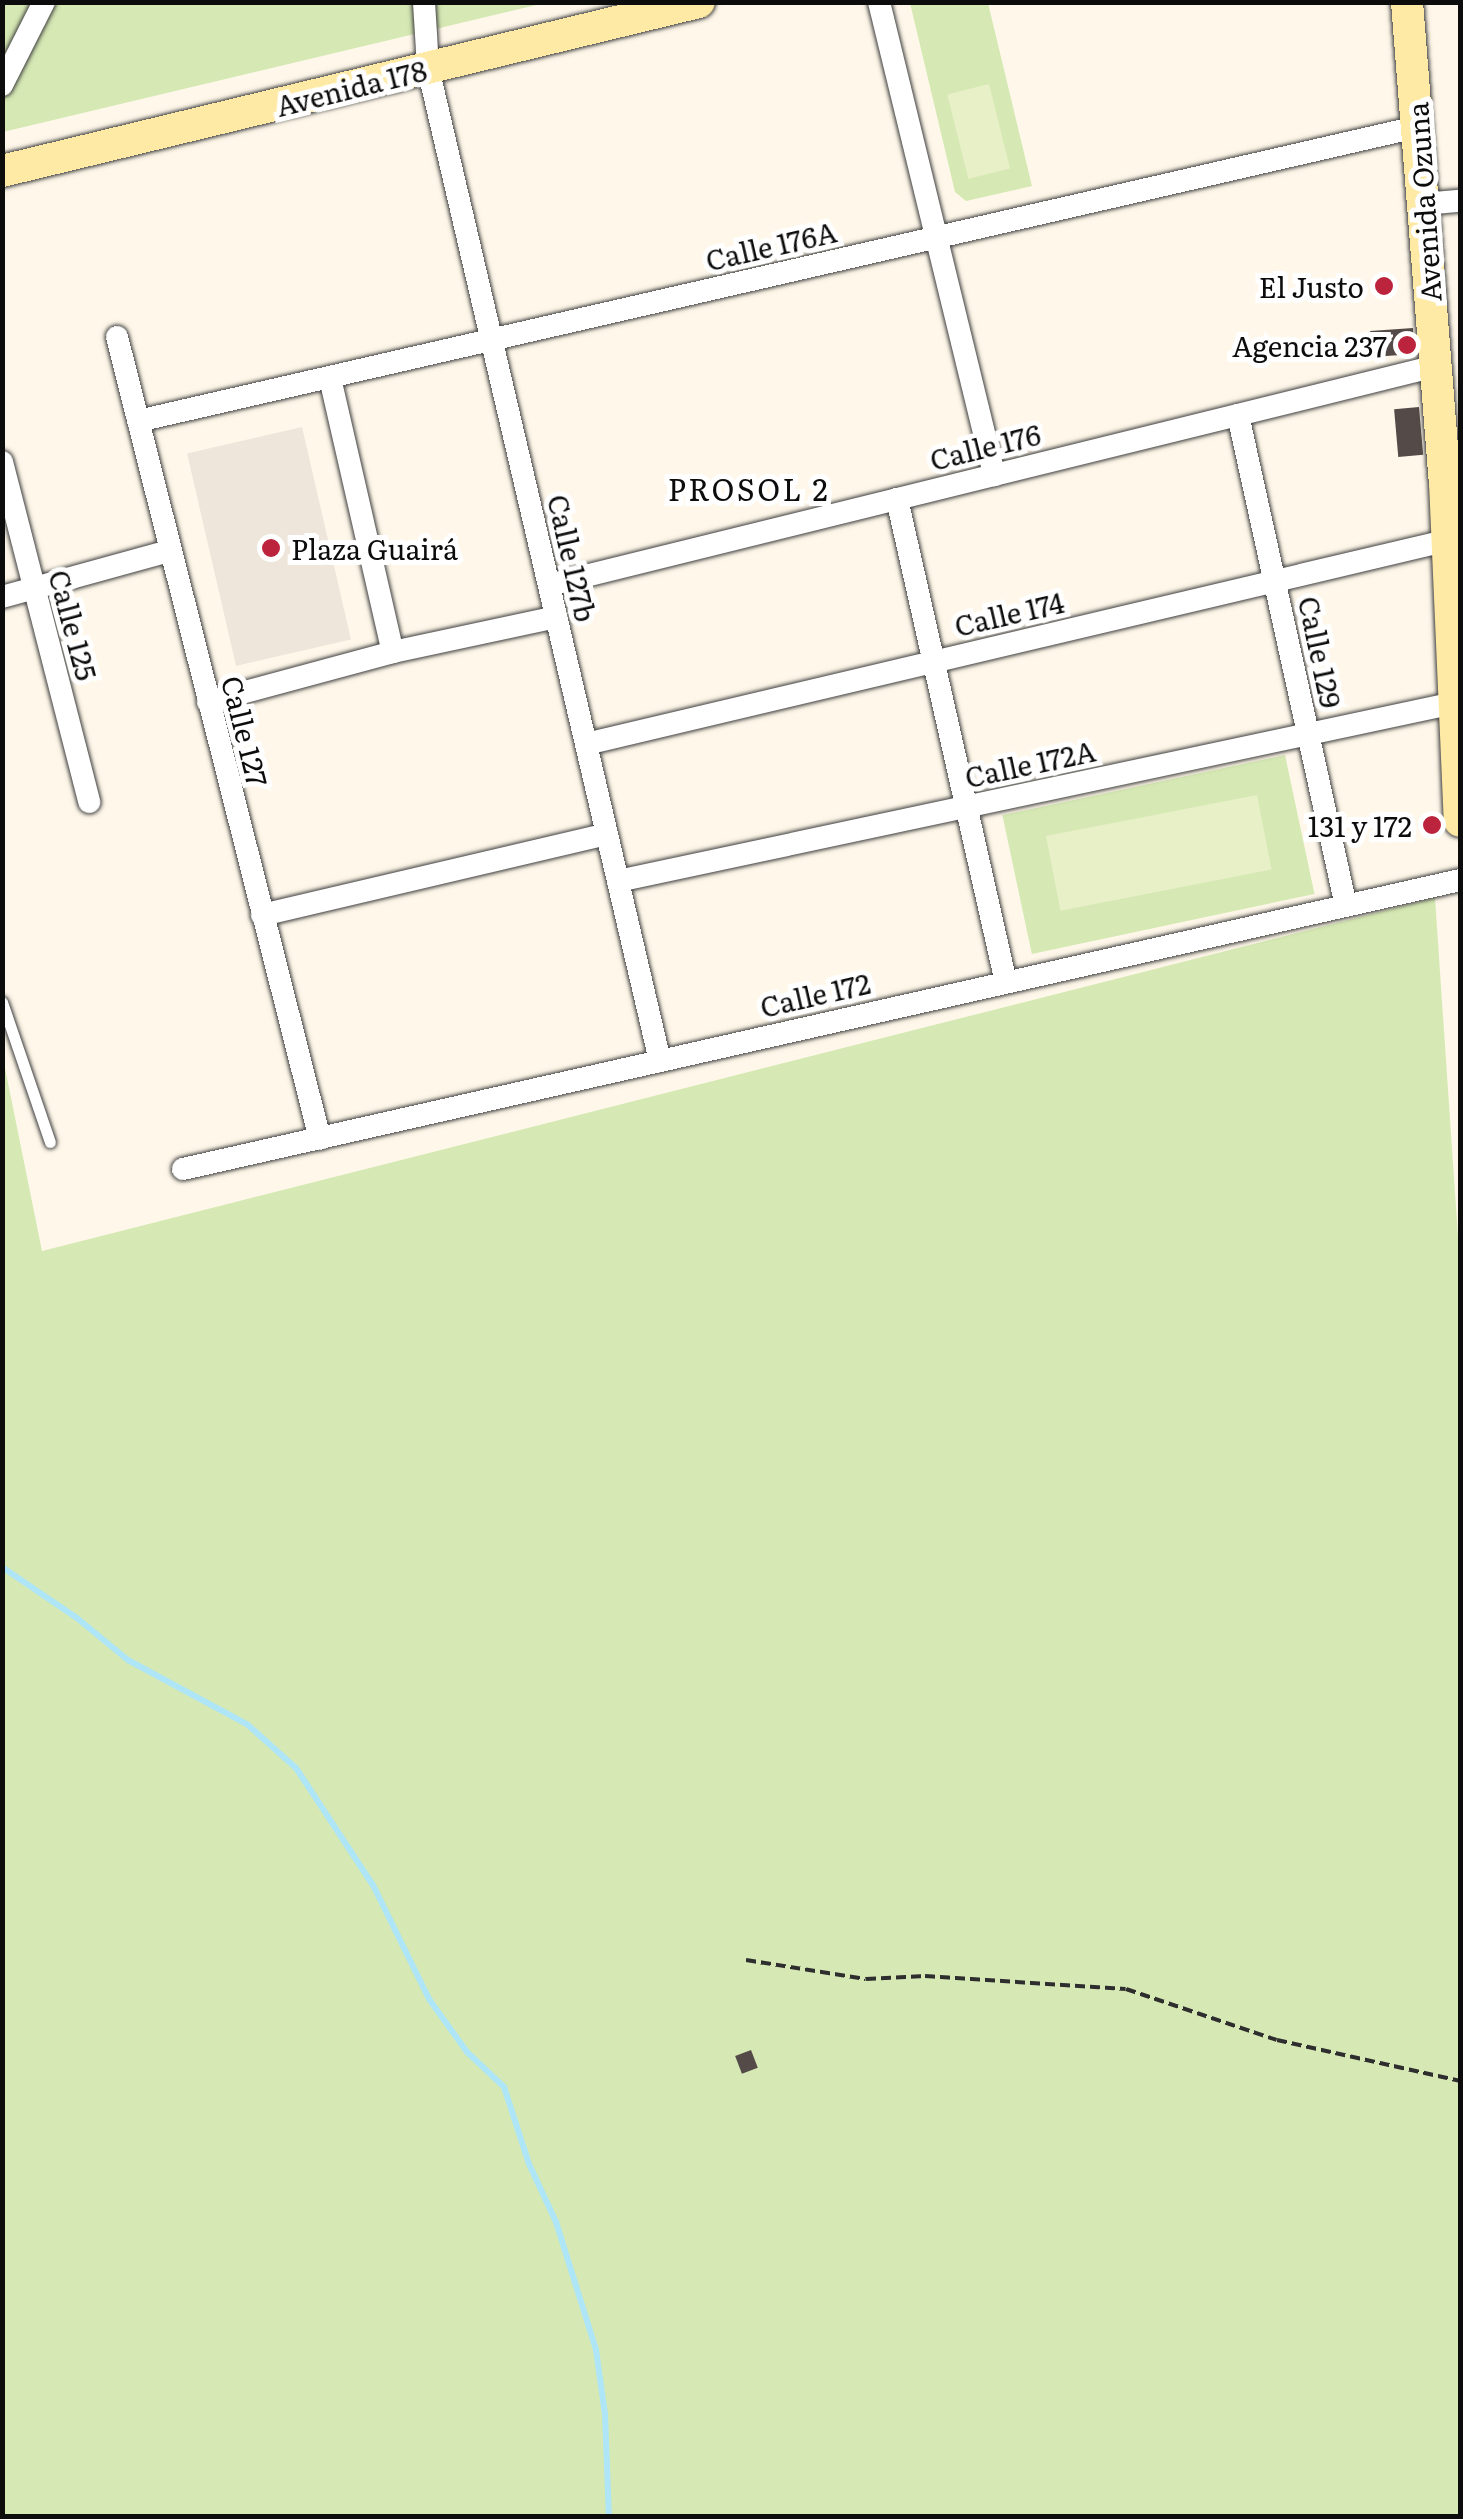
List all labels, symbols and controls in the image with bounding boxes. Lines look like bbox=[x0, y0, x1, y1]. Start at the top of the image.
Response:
street label: Avenida 178 bbox=[272, 52, 430, 122]
street label: Avenida Ozuna bbox=[1399, 101, 1447, 303]
street label: Calle 176A bbox=[702, 214, 840, 276]
place label: El Justo bbox=[1259, 269, 1364, 303]
marker: El Justo bbox=[1373, 275, 1395, 297]
place label: Agencia 237 bbox=[1232, 328, 1387, 362]
marker: Agencia 237 bbox=[1396, 334, 1418, 356]
street label: Calle 176 bbox=[926, 416, 1044, 476]
district label: PROSOL 2 bbox=[668, 470, 830, 506]
street label: Calle 127b bbox=[542, 491, 604, 625]
place label: Plaza Guairá bbox=[291, 531, 458, 565]
marker: Plaza Guairá bbox=[260, 537, 282, 559]
street label: Calle 125 bbox=[43, 566, 105, 684]
street label: Calle 174 bbox=[951, 584, 1067, 642]
street label: Calle 129 bbox=[1293, 593, 1349, 711]
street label: Calle 127 bbox=[216, 672, 276, 790]
street label: Calle 172A bbox=[962, 733, 1098, 793]
place label: 131 y 172 bbox=[1308, 808, 1412, 842]
marker: 131 y 172 bbox=[1421, 814, 1443, 836]
street label: Calle 172 bbox=[757, 965, 873, 1023]

